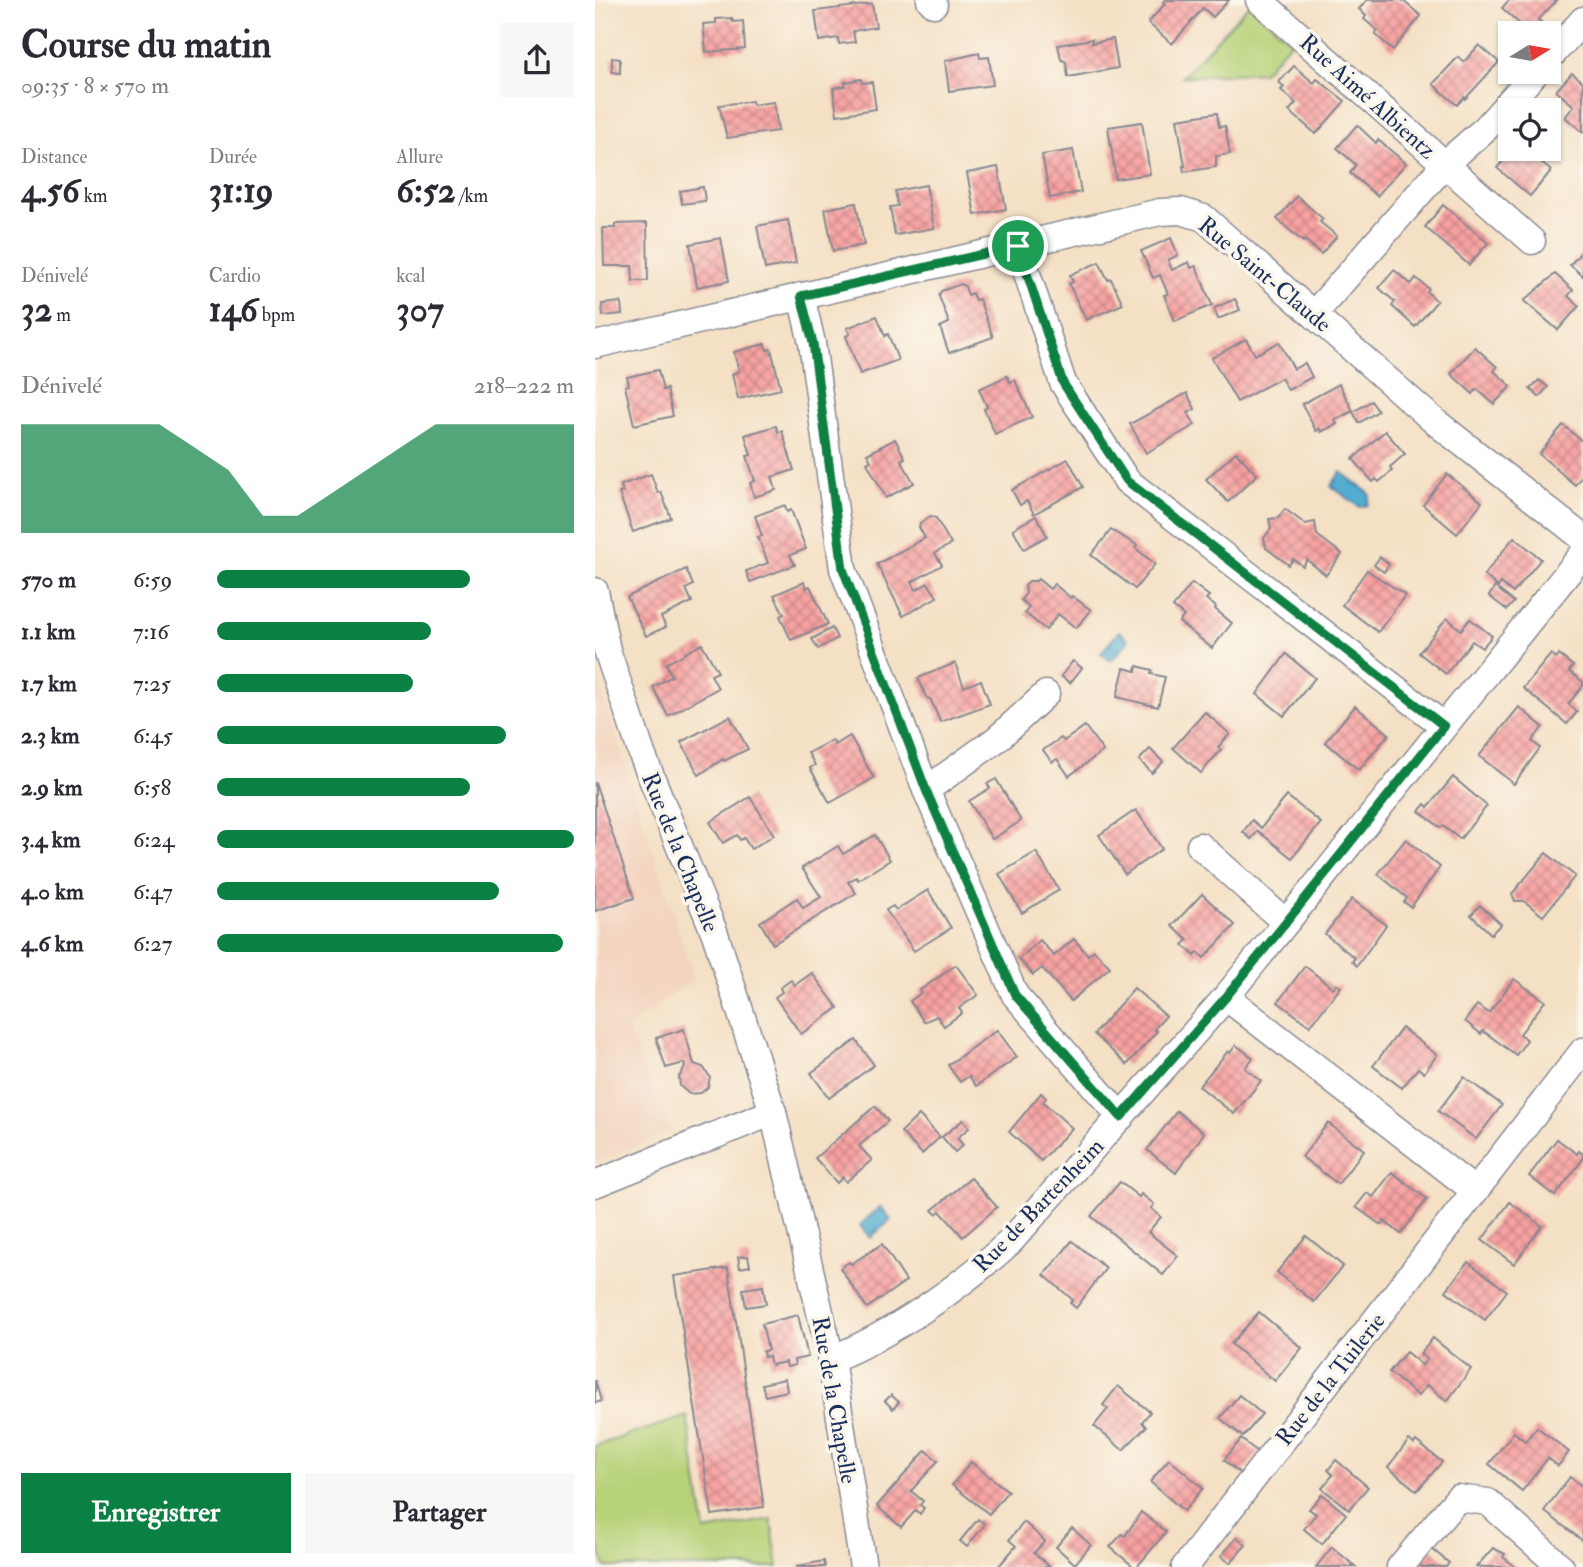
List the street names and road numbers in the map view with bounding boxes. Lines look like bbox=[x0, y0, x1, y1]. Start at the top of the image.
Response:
street label: Rue Aimé Albientz bbox=[1294, 28, 1442, 165]
street label: Rue Saint-Claude bbox=[1192, 210, 1337, 339]
street label: Rue de la Chapelle bbox=[634, 768, 726, 937]
street label: Rue de Bartenheim bbox=[967, 1132, 1110, 1279]
street label: Rue de la Tuilerie bbox=[1269, 1307, 1392, 1452]
street label: Rue de la Chapelle bbox=[805, 1314, 864, 1487]

